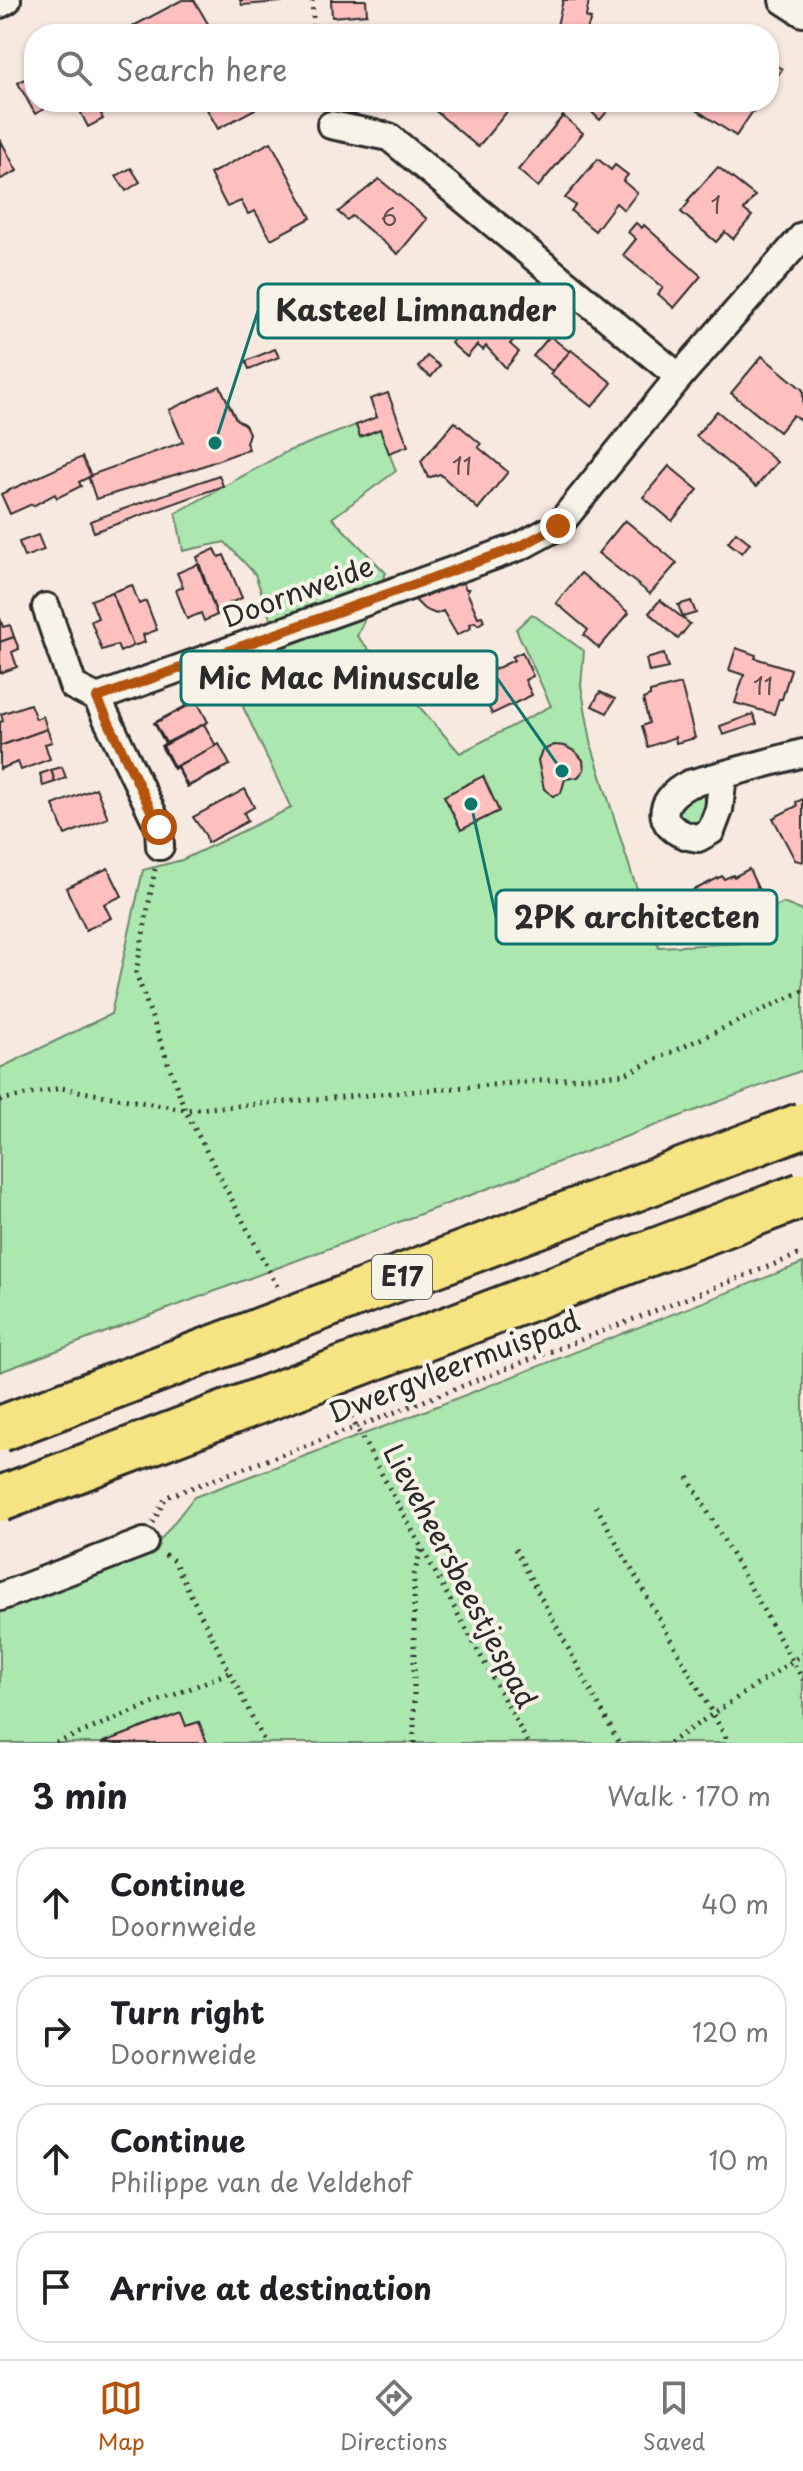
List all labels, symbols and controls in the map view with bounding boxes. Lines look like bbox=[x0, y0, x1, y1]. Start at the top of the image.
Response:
search box bbox=[24, 24, 779, 112]
icon: search bbox=[52, 46, 96, 90]
text: Search here bbox=[116, 46, 288, 91]
house number: 1 bbox=[711, 186, 721, 222]
house number: 6 bbox=[381, 198, 397, 234]
callout: Kasteel Limnander bbox=[258, 284, 574, 338]
text: Kasteel Limnander bbox=[276, 286, 557, 331]
house number: 11 bbox=[452, 447, 472, 483]
route end bbox=[540, 508, 576, 544]
street label: Doornweide bbox=[216, 543, 379, 638]
callout: Mic Mac Minuscule bbox=[181, 651, 497, 705]
text: Mic Mac Minuscule bbox=[198, 654, 480, 699]
house number: 11 bbox=[753, 667, 773, 703]
route start bbox=[141, 809, 177, 845]
callout: 2PK architecten bbox=[496, 890, 777, 944]
text: 2PK architecten bbox=[514, 893, 760, 938]
road number: E17 bbox=[372, 1255, 432, 1299]
street label: Dwergvleermuispad bbox=[322, 1298, 585, 1433]
street label: Lieveheersbeestjespad bbox=[373, 1436, 549, 1715]
text: 3 min bbox=[32, 1769, 128, 1821]
text: Walk · 170 m bbox=[607, 1776, 771, 1815]
text: Continue bbox=[110, 1861, 245, 1906]
icon: ahead bbox=[34, 1881, 78, 1925]
text: 40 m bbox=[701, 1884, 769, 1923]
text: Doornweide bbox=[110, 1906, 257, 1945]
text: Turn right bbox=[110, 1989, 265, 2034]
icon: right bbox=[34, 2009, 78, 2053]
text: 120 m bbox=[692, 2012, 769, 2051]
text: Doornweide bbox=[110, 2034, 257, 2073]
text: Continue bbox=[110, 2117, 245, 2162]
icon: ahead bbox=[34, 2137, 78, 2181]
text: 10 m bbox=[708, 2140, 769, 2179]
text: Philippe van de Veldehof bbox=[110, 2162, 412, 2201]
icon: arrive bbox=[34, 2265, 78, 2309]
text: Arrive at destination bbox=[110, 2265, 432, 2310]
tab: Map bbox=[98, 2376, 145, 2457]
tab: Directions bbox=[340, 2376, 447, 2457]
tab: Saved bbox=[643, 2376, 705, 2457]

